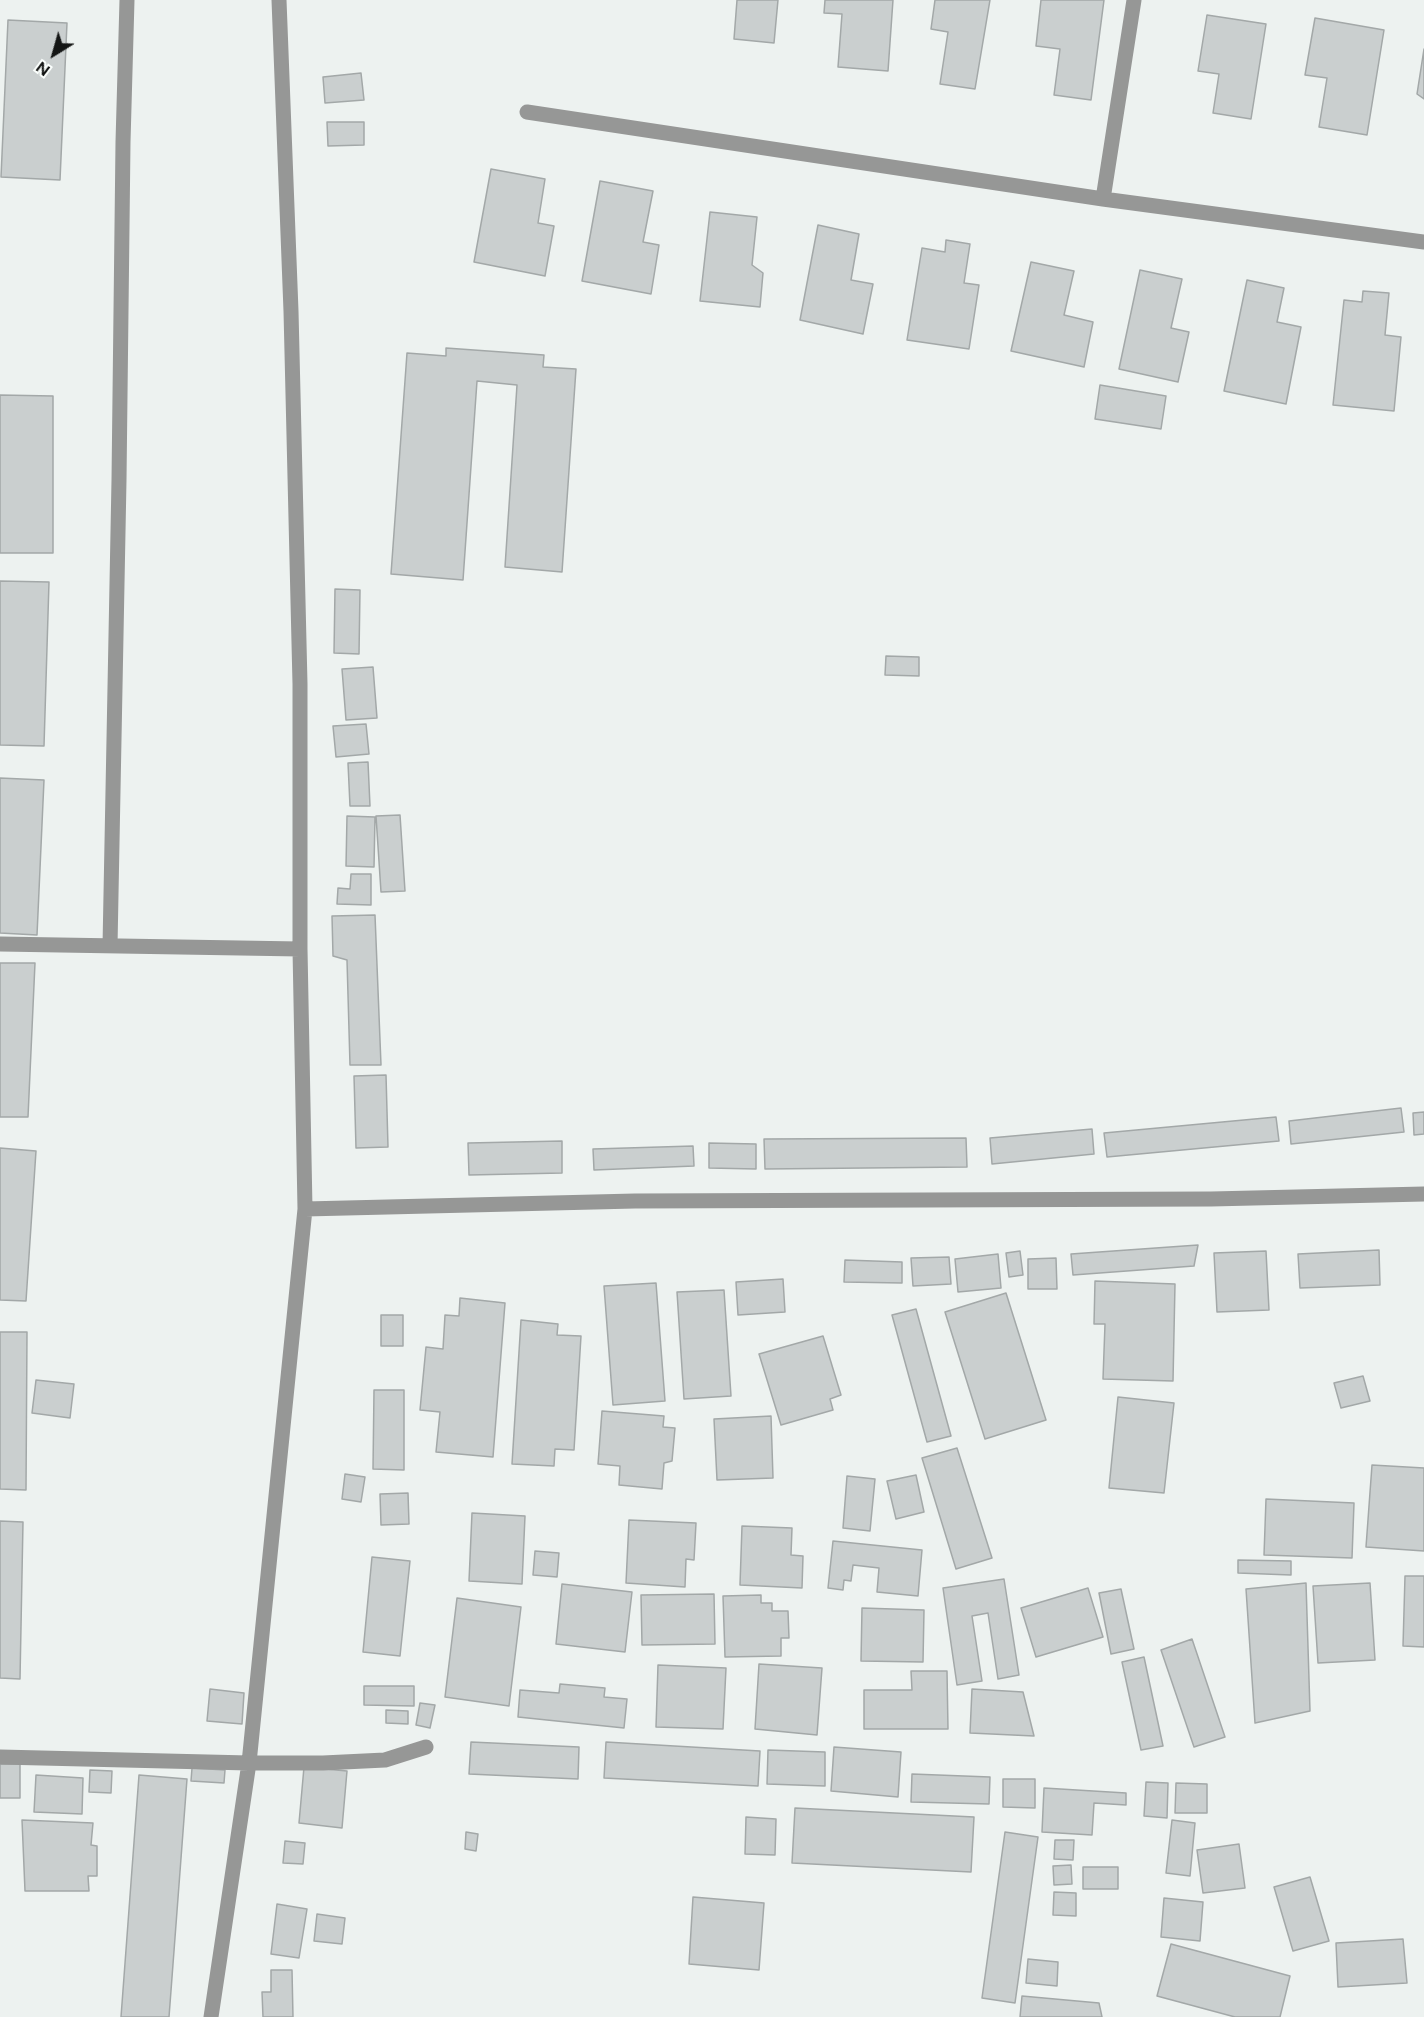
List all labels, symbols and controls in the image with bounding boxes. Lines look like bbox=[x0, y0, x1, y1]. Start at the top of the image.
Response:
north arrow bbox=[24, 24, 84, 84]
text: N bbox=[32, 57, 54, 80]

